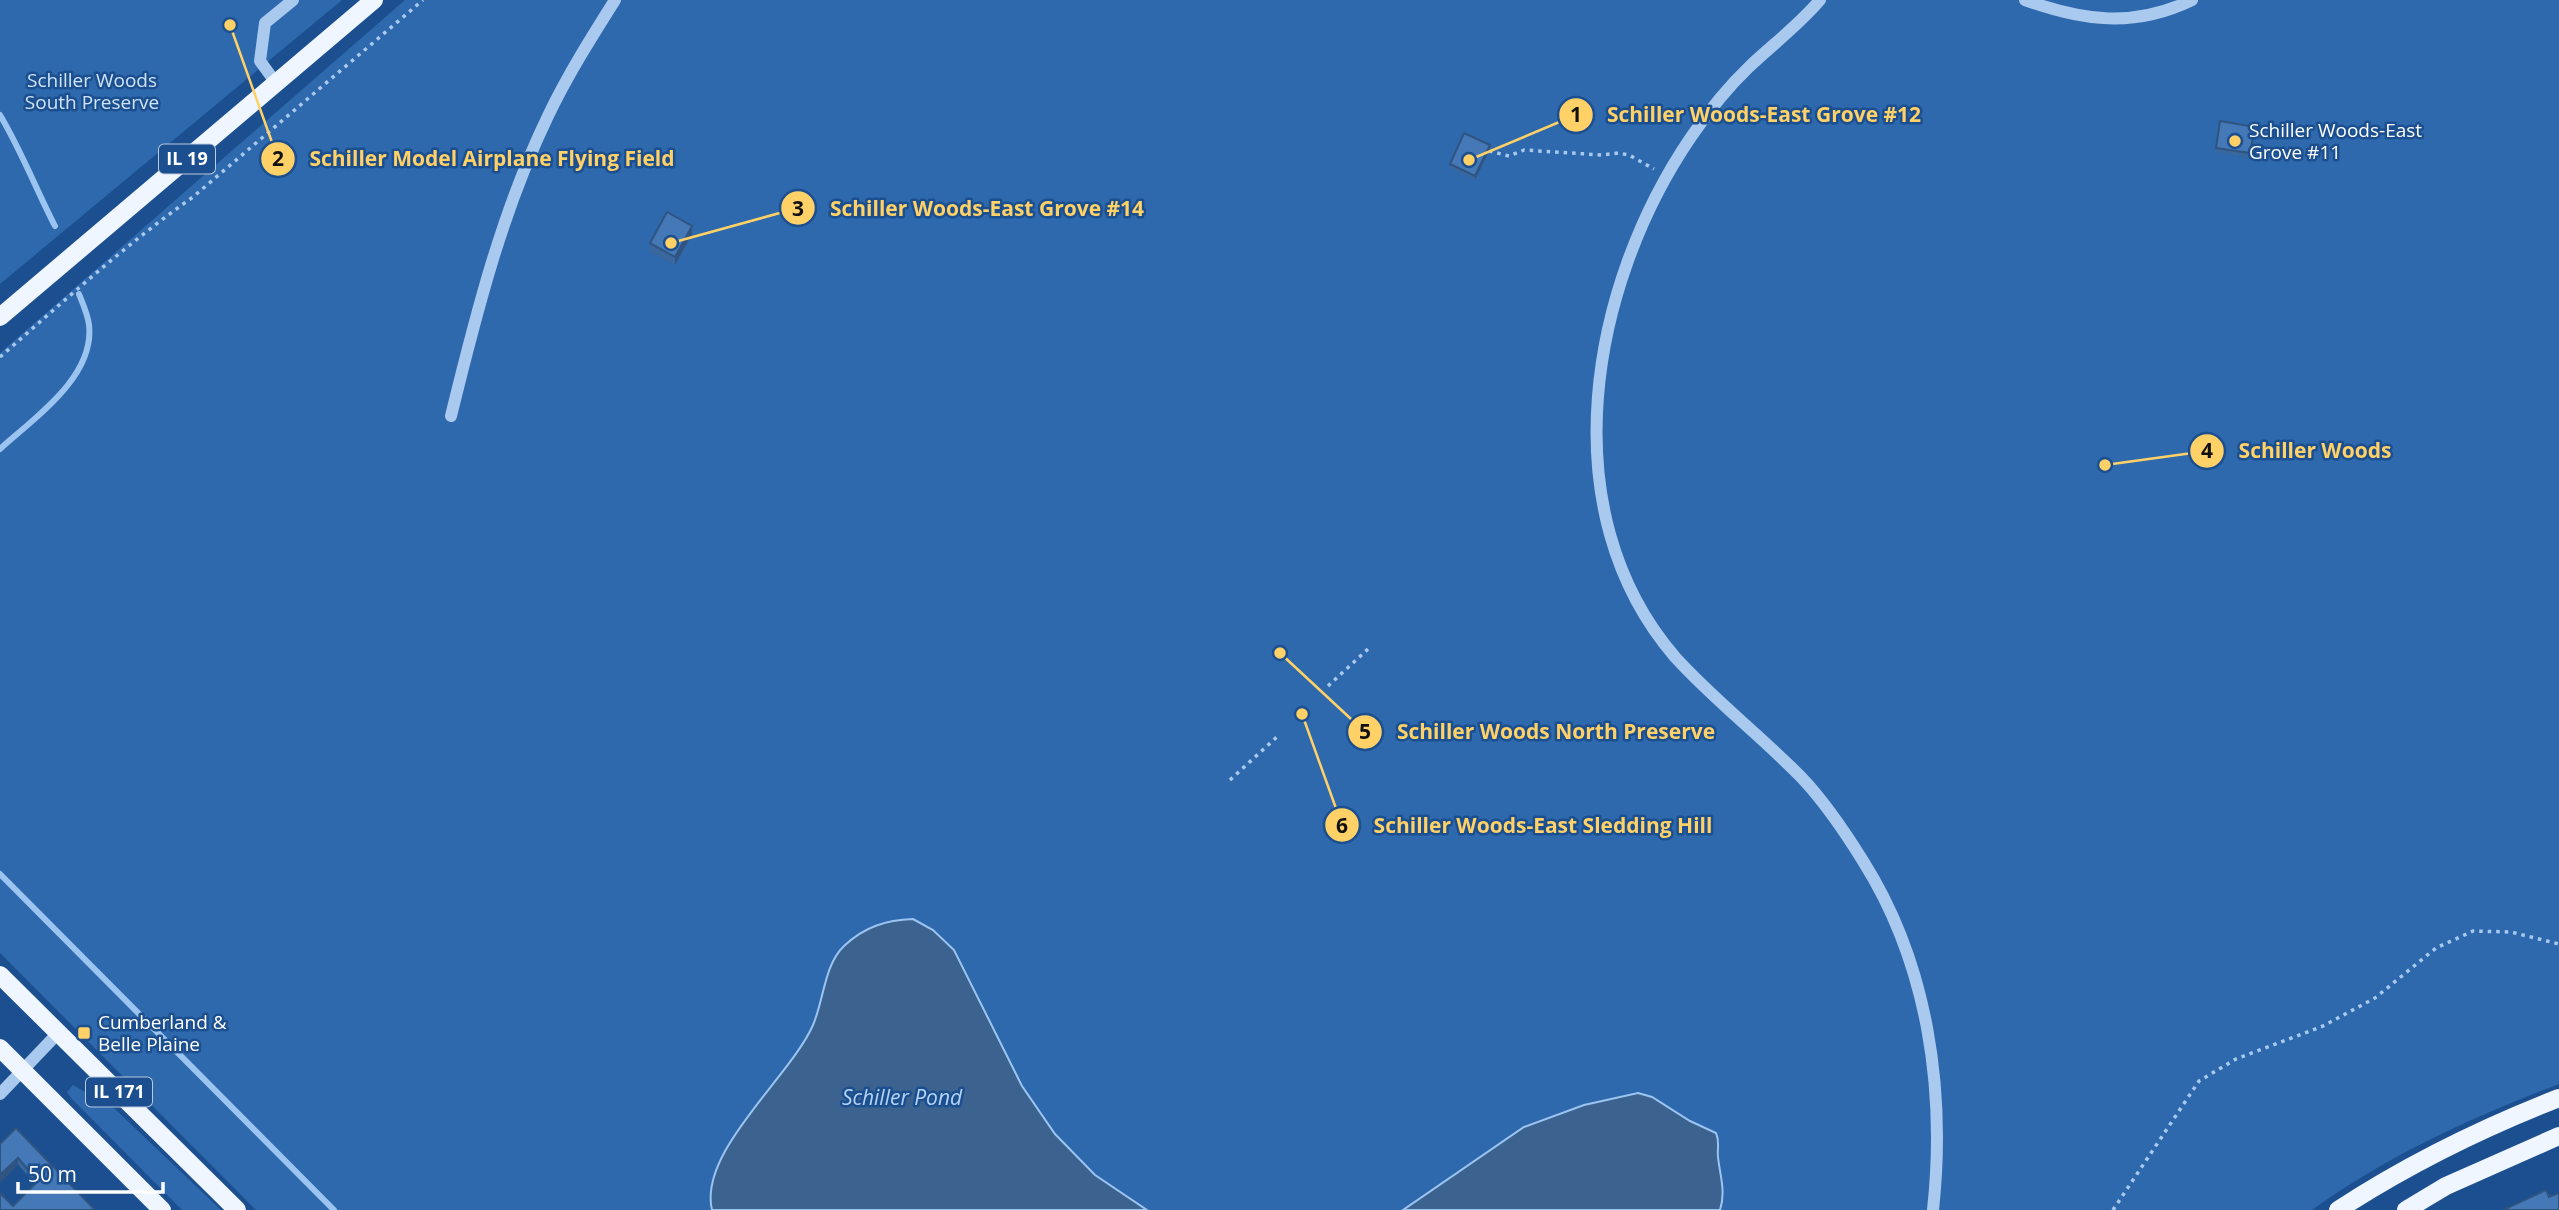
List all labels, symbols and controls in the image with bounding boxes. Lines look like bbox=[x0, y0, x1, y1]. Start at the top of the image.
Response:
park label: Schiller Woods South Preserve bbox=[25, 67, 159, 115]
callout: Schiller Woods-East Grove #12 bbox=[1558, 94, 1936, 136]
text: 1 bbox=[1570, 100, 1582, 128]
text: Schiller Woods-East Grove #12 bbox=[1607, 100, 1921, 128]
place label: Schiller Woods-East Grove #11 bbox=[2249, 117, 2422, 165]
marker: Schiller Woods-East Grove #11 bbox=[2227, 133, 2243, 149]
callout: Schiller Model Airplane Flying Field bbox=[261, 138, 689, 180]
road number: IL 19 bbox=[159, 144, 215, 174]
text: 2 bbox=[272, 144, 284, 172]
text: Schiller Model Airplane Flying Field bbox=[309, 144, 675, 172]
callout: Schiller Woods-East Grove #14 bbox=[781, 187, 1158, 229]
text: 3 bbox=[792, 194, 804, 222]
text: Schiller Woods-East Grove #14 bbox=[830, 194, 1144, 222]
callout: Schiller Woods bbox=[2189, 430, 2405, 472]
text: 4 bbox=[2201, 436, 2213, 464]
text: Schiller Woods bbox=[2239, 436, 2391, 464]
callout: Schiller Woods North Preserve bbox=[1348, 711, 1729, 753]
text: 5 bbox=[1359, 717, 1371, 745]
text: Schiller Woods North Preserve bbox=[1397, 717, 1715, 745]
callout: Schiller Woods-East Sledding Hill bbox=[1325, 804, 1727, 846]
text: 6 bbox=[1336, 811, 1348, 839]
text: Schiller Woods-East Sledding Hill bbox=[1374, 811, 1712, 839]
place label: Cumberland & Belle Plaine bbox=[98, 1009, 227, 1057]
marker: Cumberland & Belle Plaine bbox=[76, 1025, 92, 1041]
road number: IL 171 bbox=[86, 1078, 152, 1106]
water label: Schiller Pond bbox=[842, 1083, 963, 1111]
scale bar bbox=[18, 1150, 163, 1194]
text: 50 m bbox=[28, 1160, 77, 1188]

